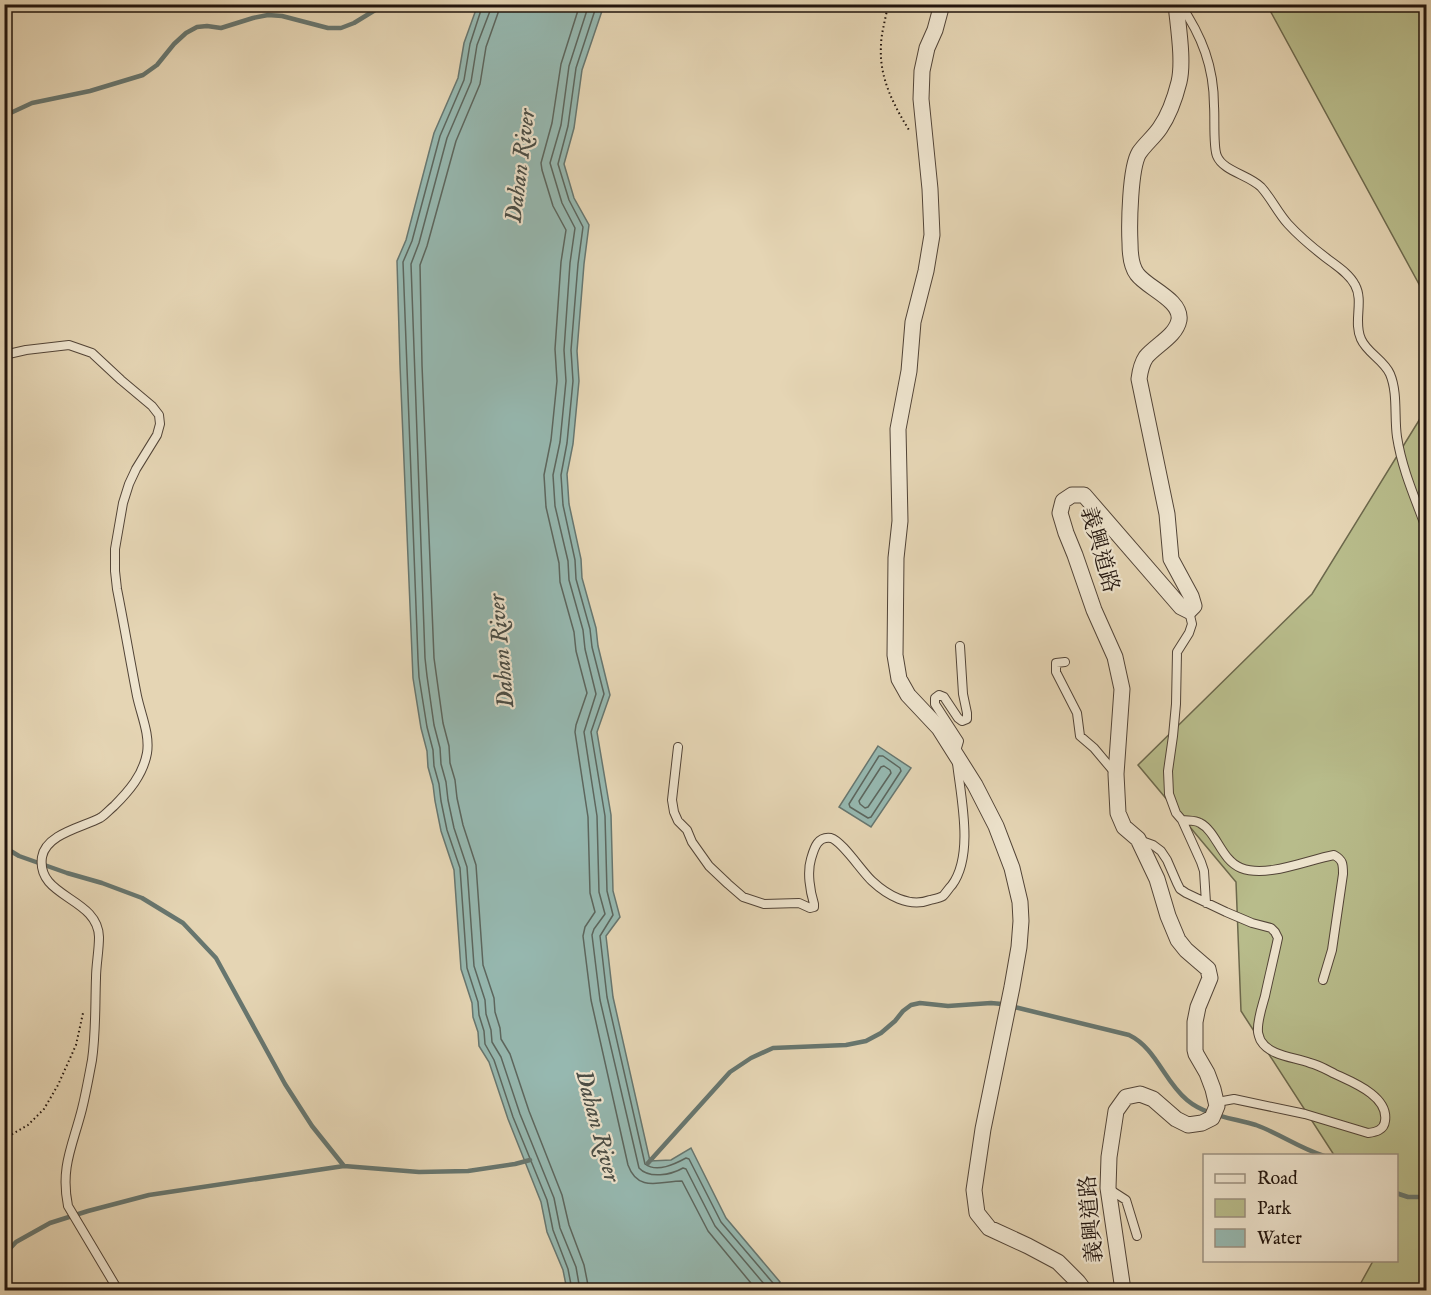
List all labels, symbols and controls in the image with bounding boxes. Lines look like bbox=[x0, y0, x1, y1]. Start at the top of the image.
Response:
water label: Dahan River bbox=[499, 105, 544, 225]
street label: 義興道路 bbox=[1073, 504, 1125, 596]
water label: Dahan River bbox=[481, 591, 522, 709]
water label: Dahan River bbox=[567, 1067, 627, 1187]
legend bbox=[1203, 1154, 1398, 1262]
text: Road bbox=[1257, 1168, 1298, 1191]
street label: 義興道路 bbox=[1074, 1174, 1110, 1264]
text: Park bbox=[1257, 1198, 1292, 1221]
text: Water bbox=[1257, 1228, 1302, 1251]

